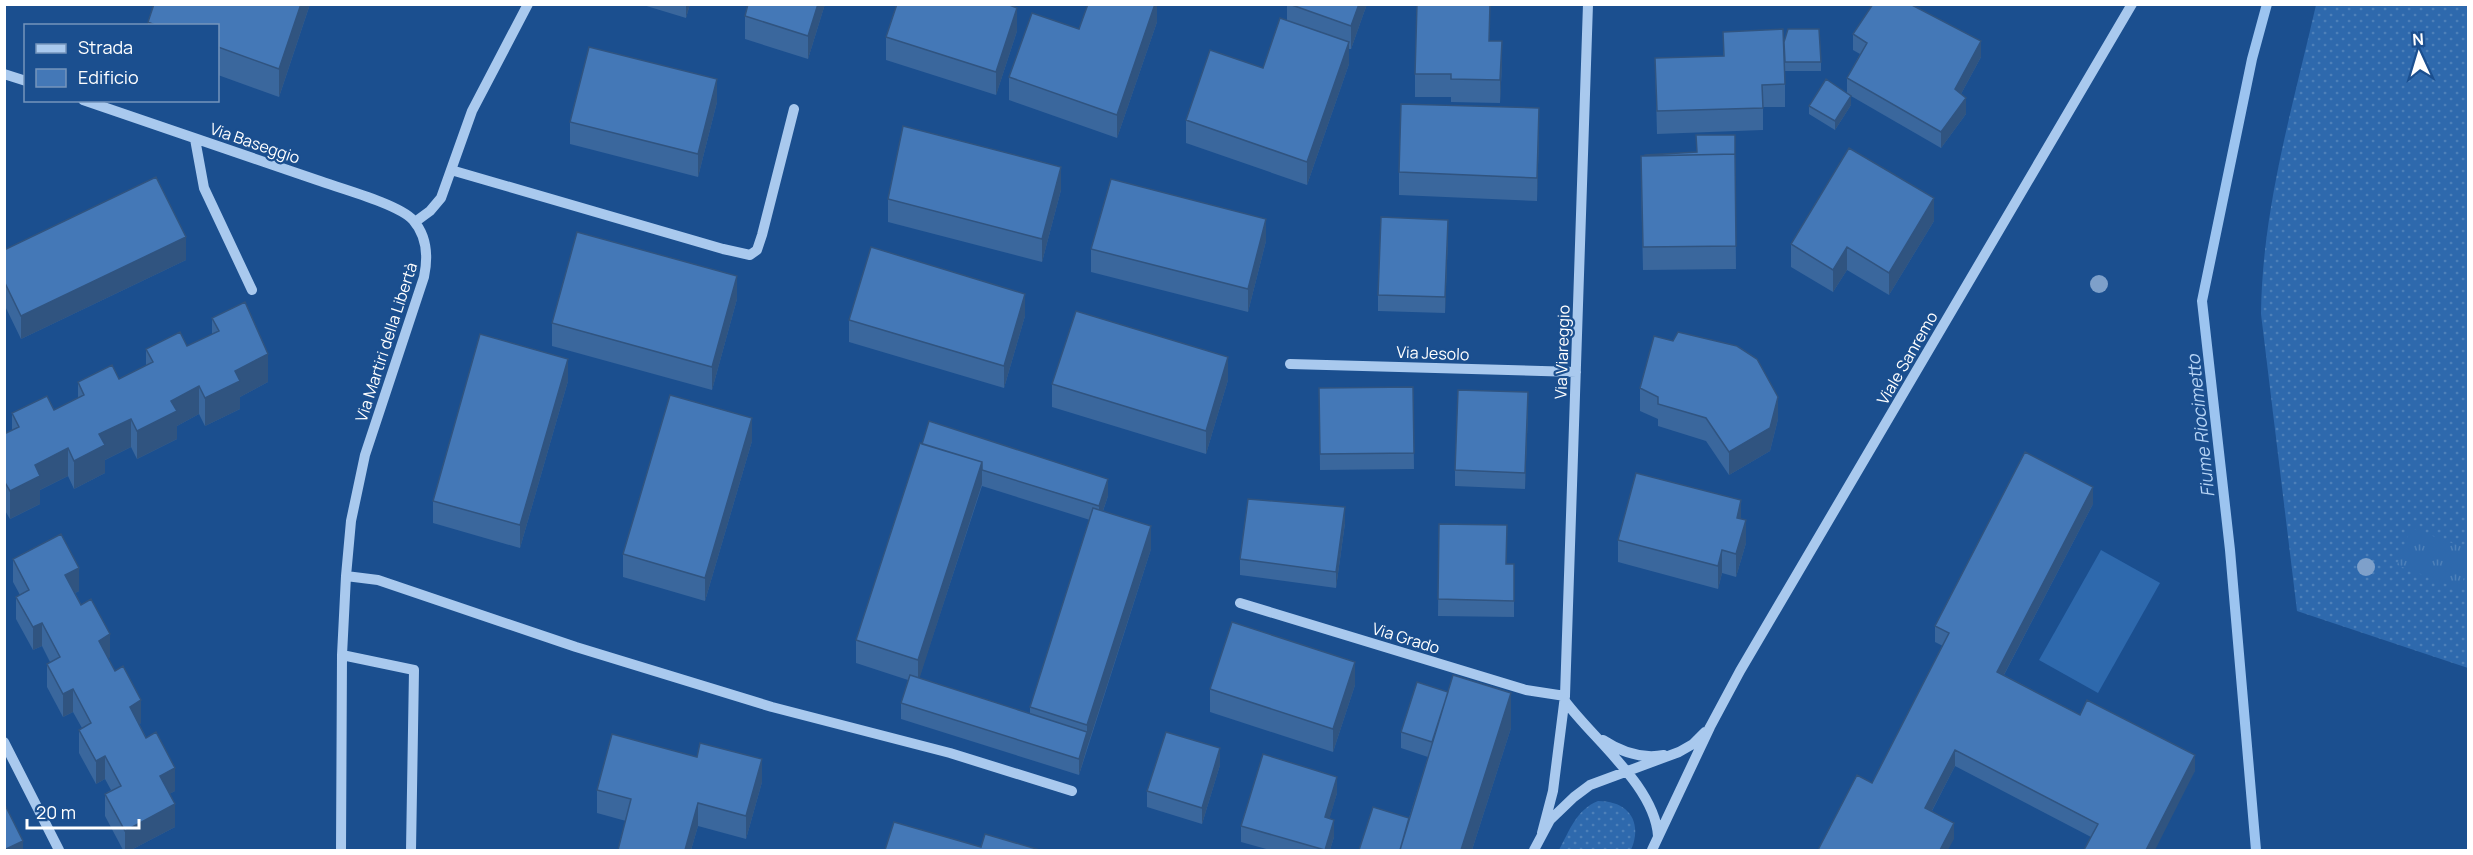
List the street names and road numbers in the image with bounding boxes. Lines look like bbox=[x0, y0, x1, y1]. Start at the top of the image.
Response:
street label: Via Baseggio bbox=[207, 117, 303, 169]
street label: Via Martiri della Libertà bbox=[350, 260, 422, 424]
street label: Via Viareggio bbox=[1549, 305, 1575, 399]
street label: Viale Sanremo bbox=[1871, 307, 1943, 409]
street label: Via Jesolo bbox=[1396, 341, 1470, 365]
street label: Via Grado bbox=[1369, 617, 1443, 659]

